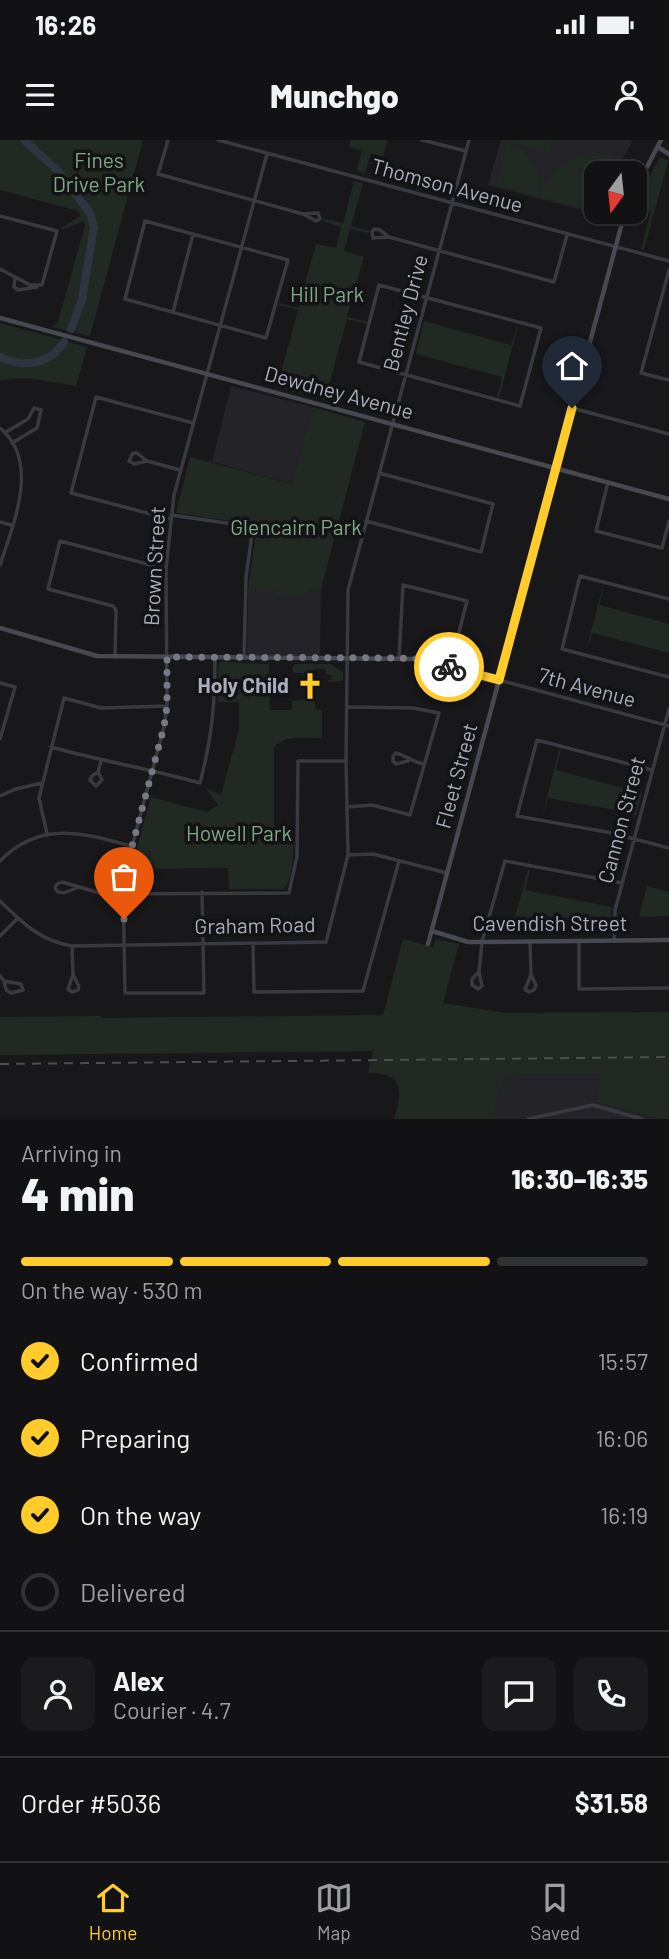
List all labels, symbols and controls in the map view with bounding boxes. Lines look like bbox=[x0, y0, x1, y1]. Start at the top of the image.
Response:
text: 16:26 bbox=[35, 9, 96, 40]
icon: menu bbox=[21, 76, 59, 114]
text: Munchgo bbox=[270, 76, 399, 114]
icon: person bbox=[610, 76, 648, 114]
park label: Fines Drive Park bbox=[53, 147, 145, 196]
street label: Thomson Avenue bbox=[369, 152, 526, 217]
north arrow bbox=[584, 161, 648, 224]
map controls bbox=[584, 161, 647, 224]
street label: Bentley Drive bbox=[377, 252, 432, 374]
park label: Hill Park bbox=[290, 281, 364, 306]
pin bbox=[542, 336, 602, 408]
icon: home bbox=[553, 347, 591, 385]
street label: Dewdney Avenue bbox=[262, 360, 416, 423]
street label: Brown Street bbox=[138, 505, 169, 626]
park label: Glencairn Park bbox=[230, 514, 362, 539]
courier bbox=[414, 632, 484, 702]
icon: bike bbox=[430, 648, 468, 686]
street label: 7th Avenue bbox=[536, 662, 639, 712]
church icon: Holy Child bbox=[295, 671, 325, 701]
place label: Holy Child bbox=[198, 672, 289, 697]
street label: Fleet Street bbox=[429, 720, 482, 831]
street label: Cannon Street bbox=[592, 754, 649, 886]
park label: Howell Park bbox=[186, 820, 292, 845]
pin bbox=[94, 847, 154, 919]
icon: bag bbox=[105, 858, 143, 896]
street label: Cavendish Street bbox=[473, 910, 627, 935]
street label: Graham Road bbox=[194, 911, 316, 938]
text: Arriving in bbox=[21, 1139, 122, 1167]
text: 16:30–16:35 bbox=[512, 1163, 648, 1194]
text: 4 min bbox=[21, 1165, 135, 1220]
text: On the way · 530 m bbox=[21, 1276, 203, 1304]
icon: check bbox=[21, 1342, 59, 1380]
text: Confirmed bbox=[80, 1345, 199, 1376]
text: 15:57 bbox=[598, 1347, 648, 1375]
icon: check bbox=[21, 1419, 59, 1457]
text: Preparing bbox=[80, 1422, 190, 1453]
text: 16:06 bbox=[595, 1424, 648, 1452]
icon: check bbox=[21, 1496, 59, 1534]
text: On the way bbox=[80, 1499, 201, 1530]
text: 16:19 bbox=[600, 1501, 648, 1529]
text: Delivered bbox=[80, 1576, 186, 1607]
button: person bbox=[21, 1657, 95, 1731]
button: chat bbox=[482, 1657, 556, 1731]
button: phone bbox=[574, 1657, 648, 1731]
text: Alex bbox=[113, 1665, 164, 1696]
text: Courier · 4.7 bbox=[113, 1696, 231, 1724]
text: Order #5036 bbox=[21, 1787, 161, 1818]
text: $31.58 bbox=[575, 1787, 648, 1818]
tab: Home bbox=[89, 1879, 137, 1944]
tab: Map bbox=[315, 1879, 353, 1944]
tab: Saved bbox=[530, 1879, 580, 1944]

